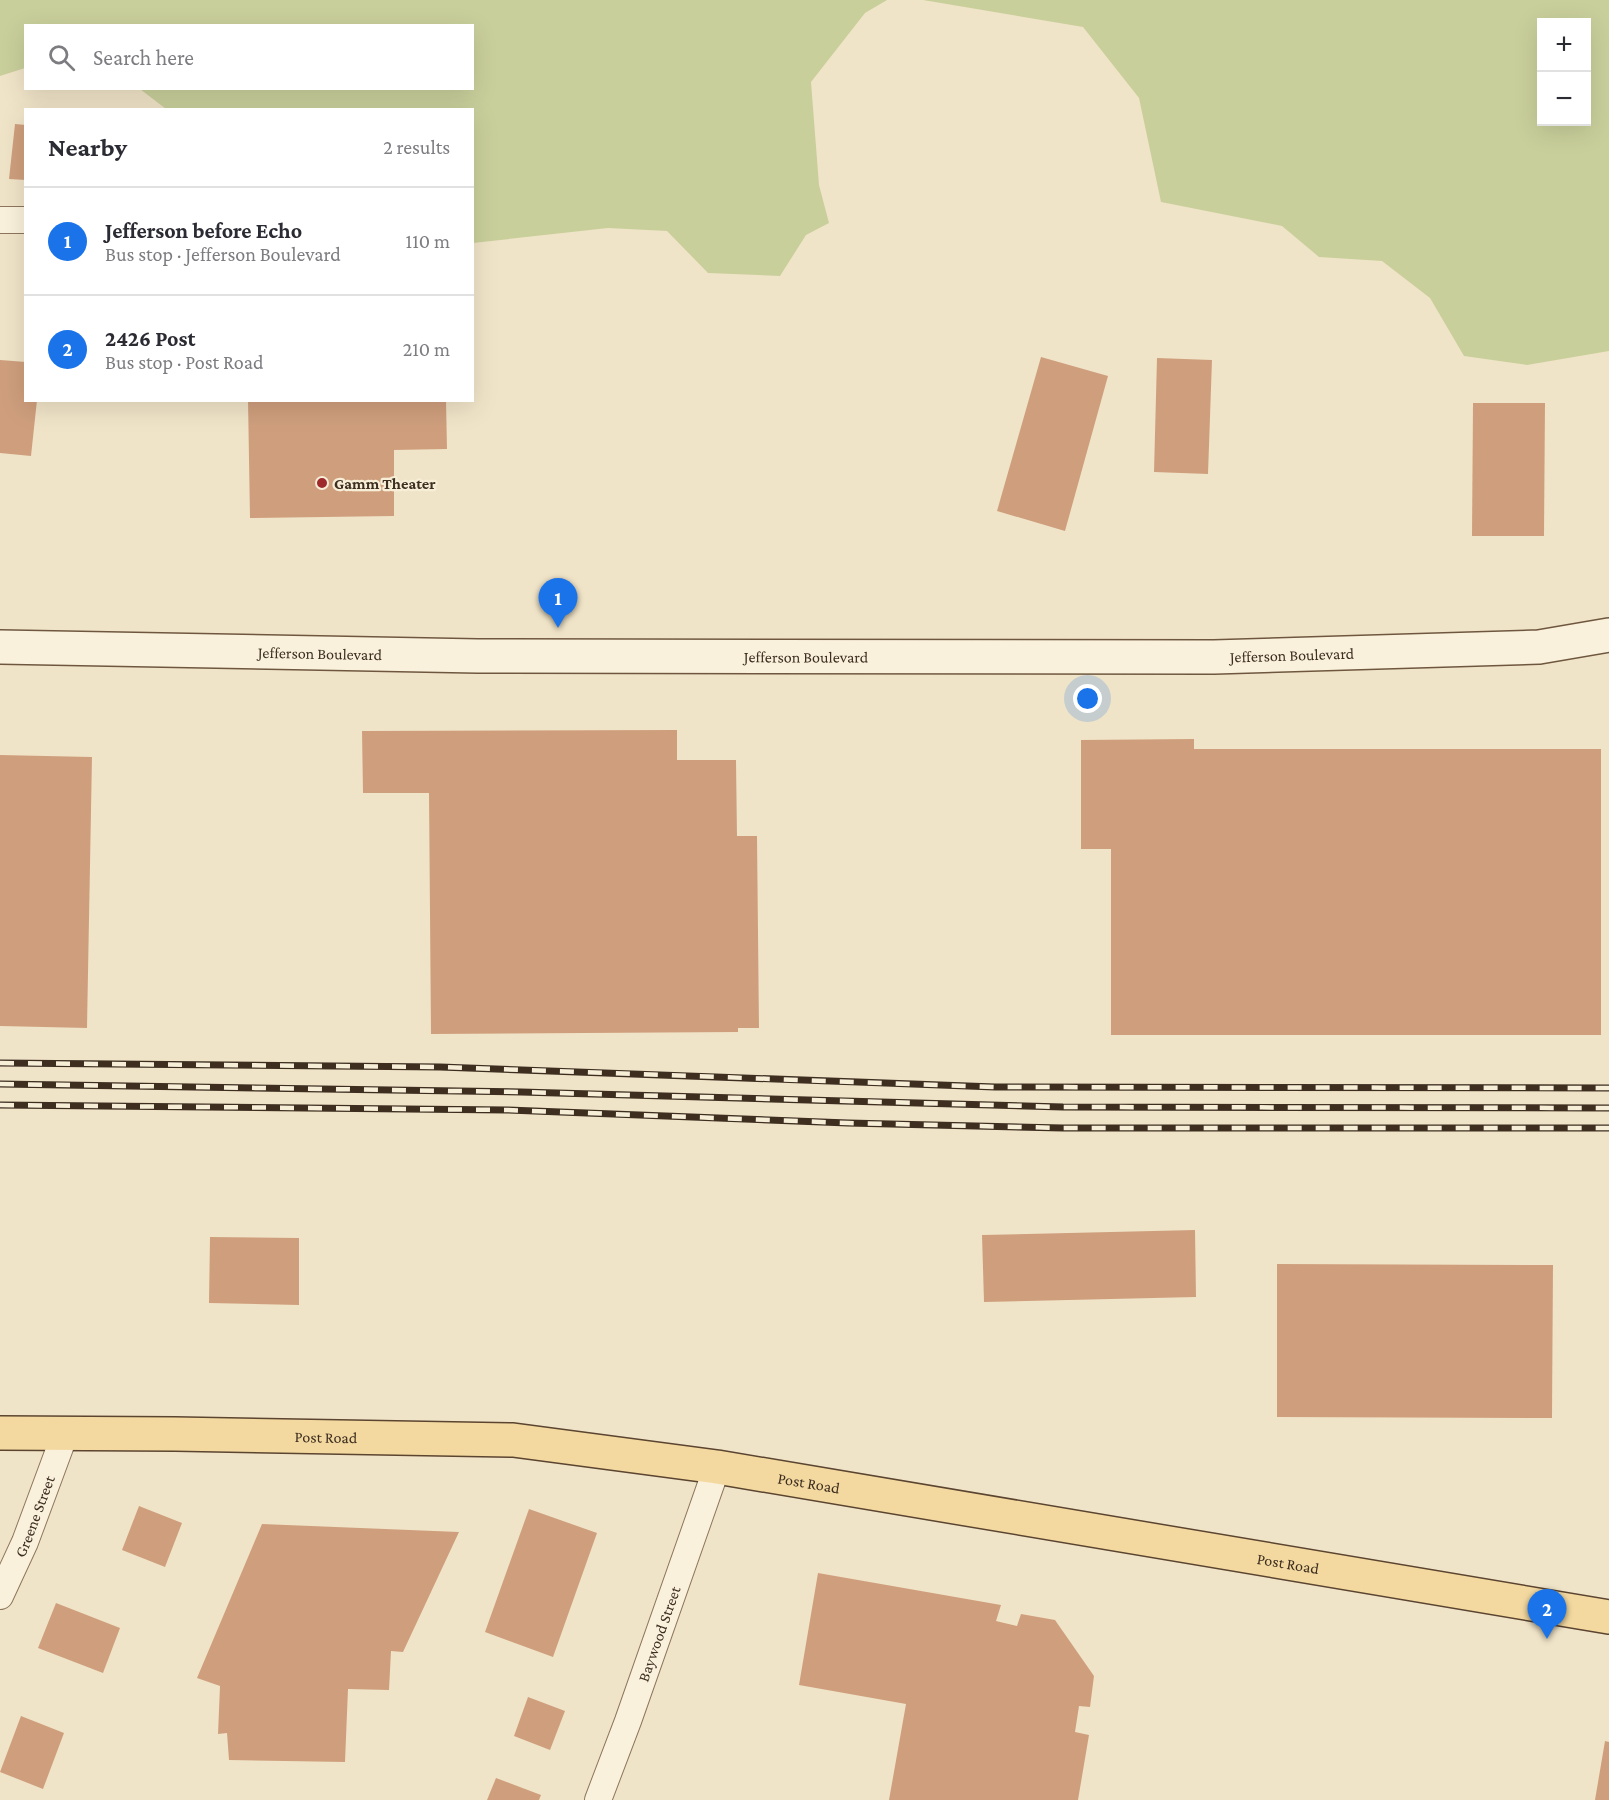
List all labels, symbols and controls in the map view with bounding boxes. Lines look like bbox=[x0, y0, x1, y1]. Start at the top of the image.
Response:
map controls bbox=[1537, 18, 1591, 126]
button: + bbox=[1537, 18, 1591, 72]
search box bbox=[24, 24, 474, 90]
icon: search bbox=[45, 41, 78, 74]
text: Search here bbox=[93, 45, 194, 70]
button: − bbox=[1537, 72, 1591, 126]
text: Nearby bbox=[48, 133, 127, 162]
text: 2 results bbox=[383, 136, 450, 158]
text: Jefferson before Echo bbox=[105, 218, 302, 243]
text: 1 bbox=[64, 230, 71, 252]
text: 110 m bbox=[406, 230, 450, 252]
text: Bus stop · Jefferson Boulevard bbox=[105, 243, 341, 265]
text: 2426 Post bbox=[105, 326, 195, 351]
text: 2 bbox=[62, 338, 73, 360]
text: 210 m bbox=[403, 338, 450, 360]
text: Bus stop · Post Road bbox=[105, 351, 264, 373]
place label: Gamm Theater bbox=[334, 475, 436, 492]
marker: Gamm Theater bbox=[315, 476, 329, 490]
pin: 1 bbox=[538, 578, 578, 628]
street label: Jefferson Boulevard bbox=[256, 644, 383, 663]
street label: Jefferson Boulevard bbox=[1227, 645, 1355, 667]
street label: Jefferson Boulevard bbox=[742, 648, 869, 666]
your location bbox=[1073, 684, 1102, 713]
street label: Post Road bbox=[294, 1428, 358, 1446]
street label: Post Road bbox=[776, 1469, 842, 1497]
street label: Greene Street bbox=[11, 1473, 58, 1560]
street label: Post Road bbox=[1256, 1550, 1321, 1577]
street label: Baywood Street bbox=[635, 1583, 684, 1684]
pin: 2 bbox=[1528, 1590, 1566, 1639]

